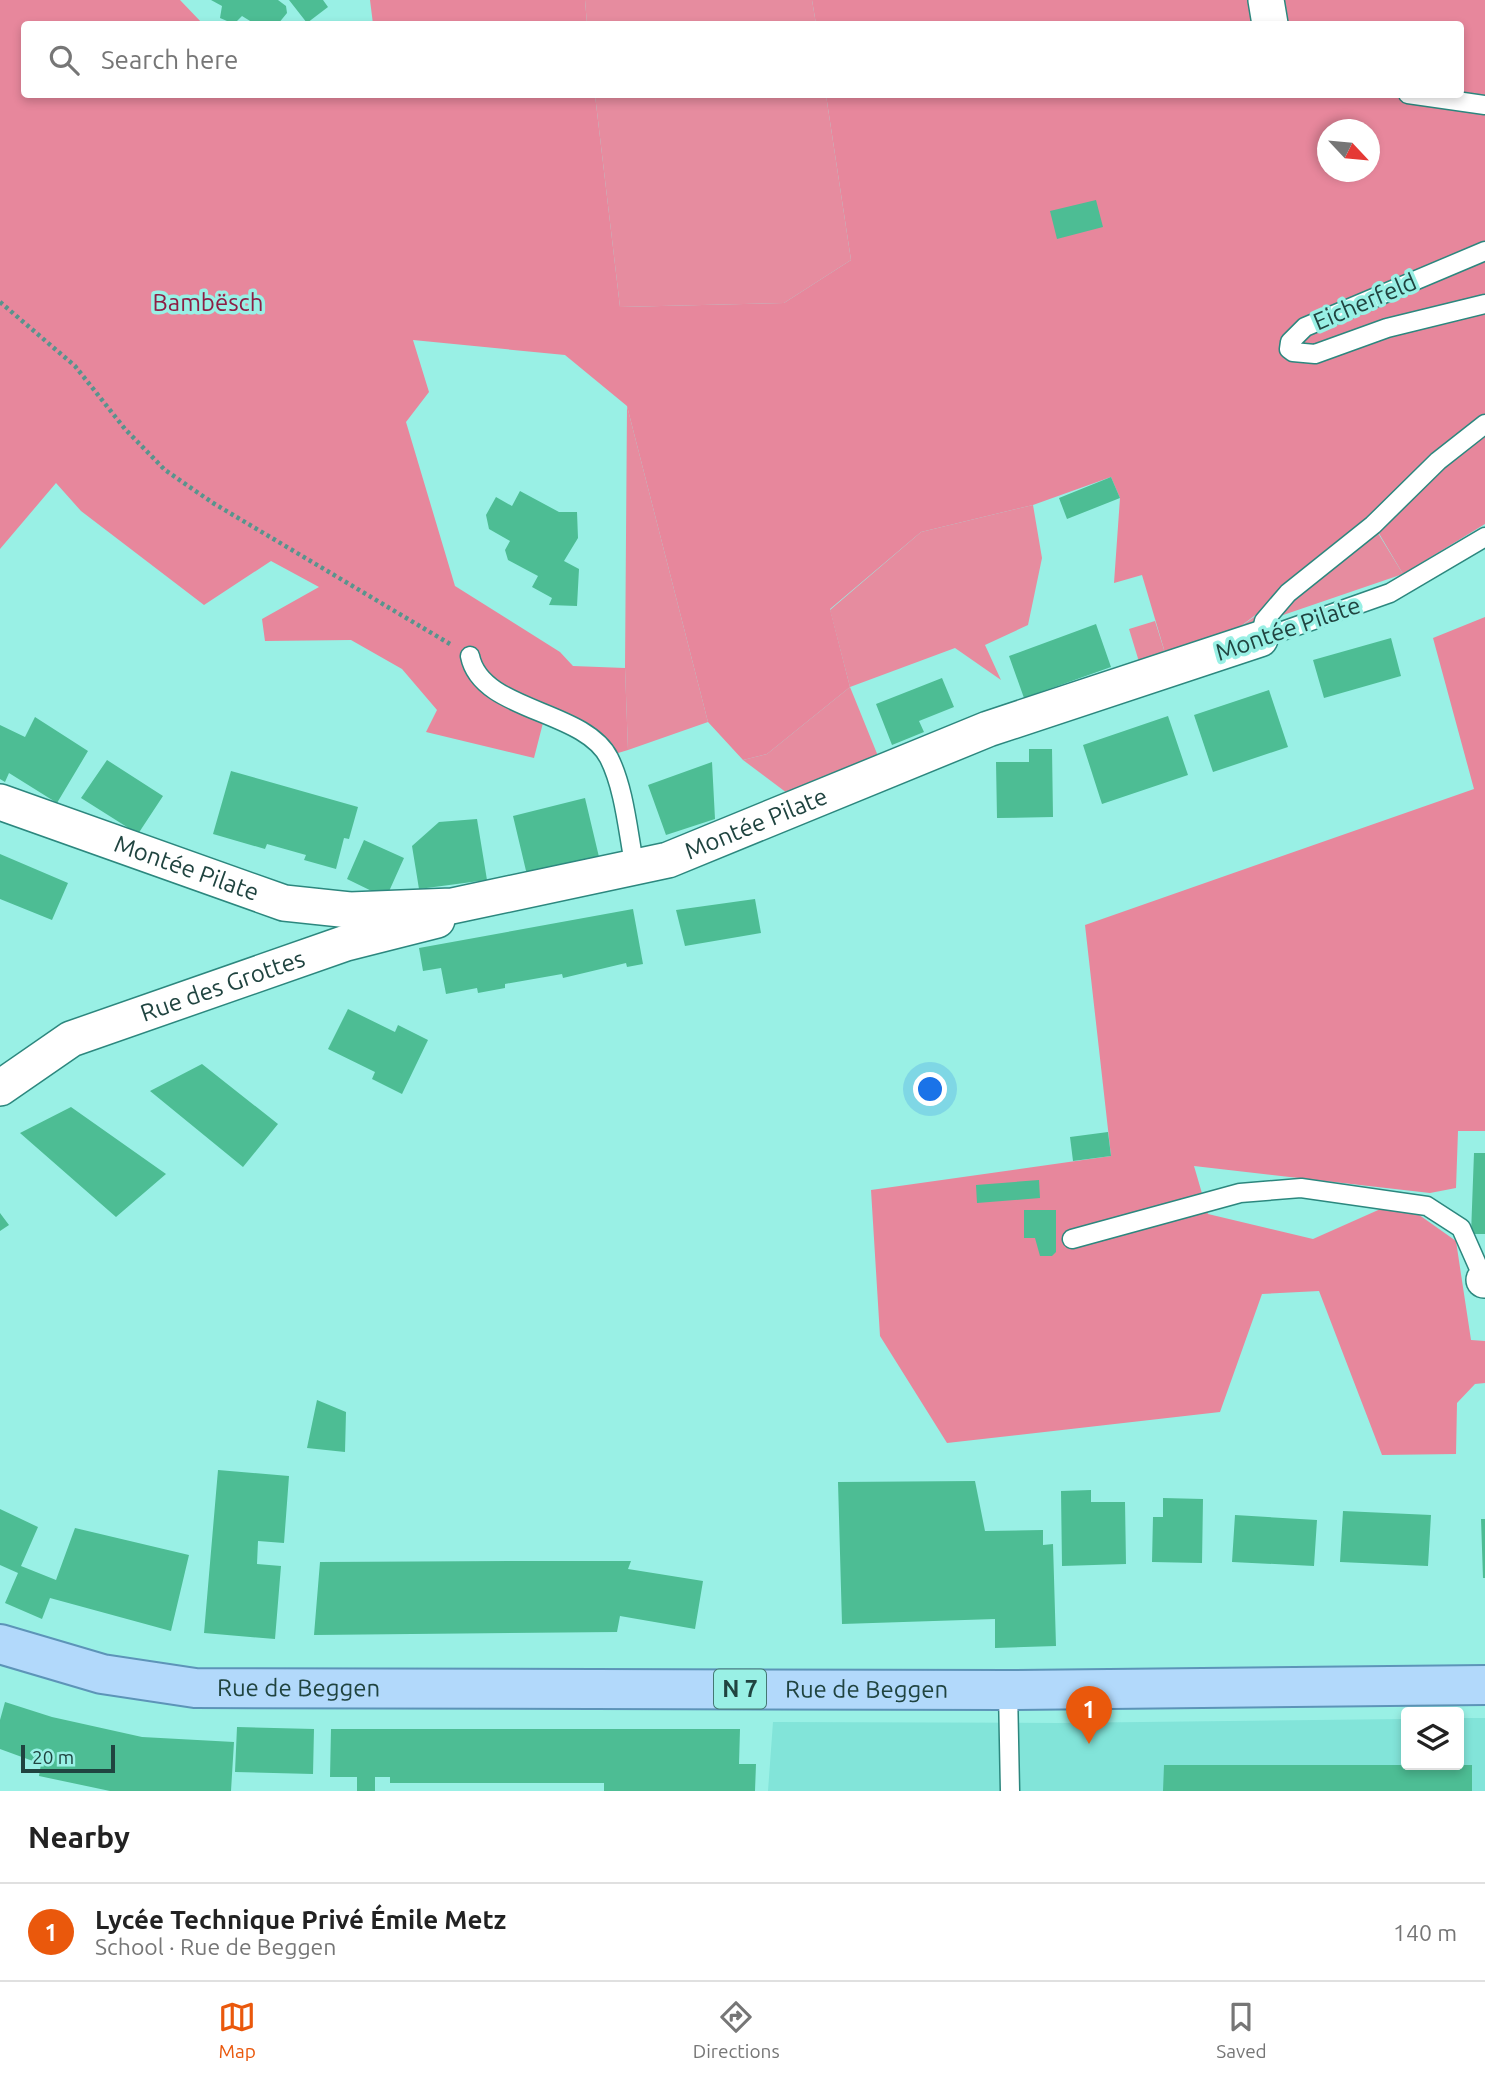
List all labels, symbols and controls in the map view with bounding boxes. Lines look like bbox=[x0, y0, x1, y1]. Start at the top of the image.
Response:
search box bbox=[21, 21, 1464, 98]
icon: search bbox=[45, 41, 83, 79]
text: Search here bbox=[101, 45, 238, 74]
north arrow bbox=[1317, 119, 1380, 182]
street label: Eicherfeld bbox=[1309, 268, 1420, 335]
park label: Bambësch bbox=[153, 289, 263, 316]
street label: Montée Pilate bbox=[1212, 591, 1364, 666]
street label: Montée Pilate bbox=[681, 782, 831, 865]
street label: Montée Pilate bbox=[111, 830, 263, 906]
street label: Rue des Grottes bbox=[137, 944, 308, 1027]
your location bbox=[913, 1072, 947, 1106]
road number: N 7 bbox=[714, 1670, 766, 1708]
street label: Rue de Beggen bbox=[217, 1674, 380, 1701]
street label: Rue de Beggen bbox=[785, 1675, 948, 1703]
pin: 1 bbox=[1066, 1686, 1112, 1744]
map controls bbox=[1401, 1707, 1464, 1770]
button: layers bbox=[1401, 1707, 1464, 1770]
scale bar bbox=[21, 1742, 116, 1774]
text: 20 m bbox=[32, 1746, 74, 1768]
text: Nearby bbox=[28, 1820, 130, 1854]
text: Lycée Technique Privé Émile Metz bbox=[95, 1905, 506, 1934]
text: 1 bbox=[45, 1920, 57, 1945]
text: 140 m bbox=[1393, 1920, 1457, 1945]
text: School · Rue de Beggen bbox=[95, 1934, 336, 1959]
tab: Map bbox=[218, 1998, 256, 2062]
tab: Directions bbox=[693, 1998, 780, 2062]
tab: Saved bbox=[1216, 1998, 1267, 2062]

